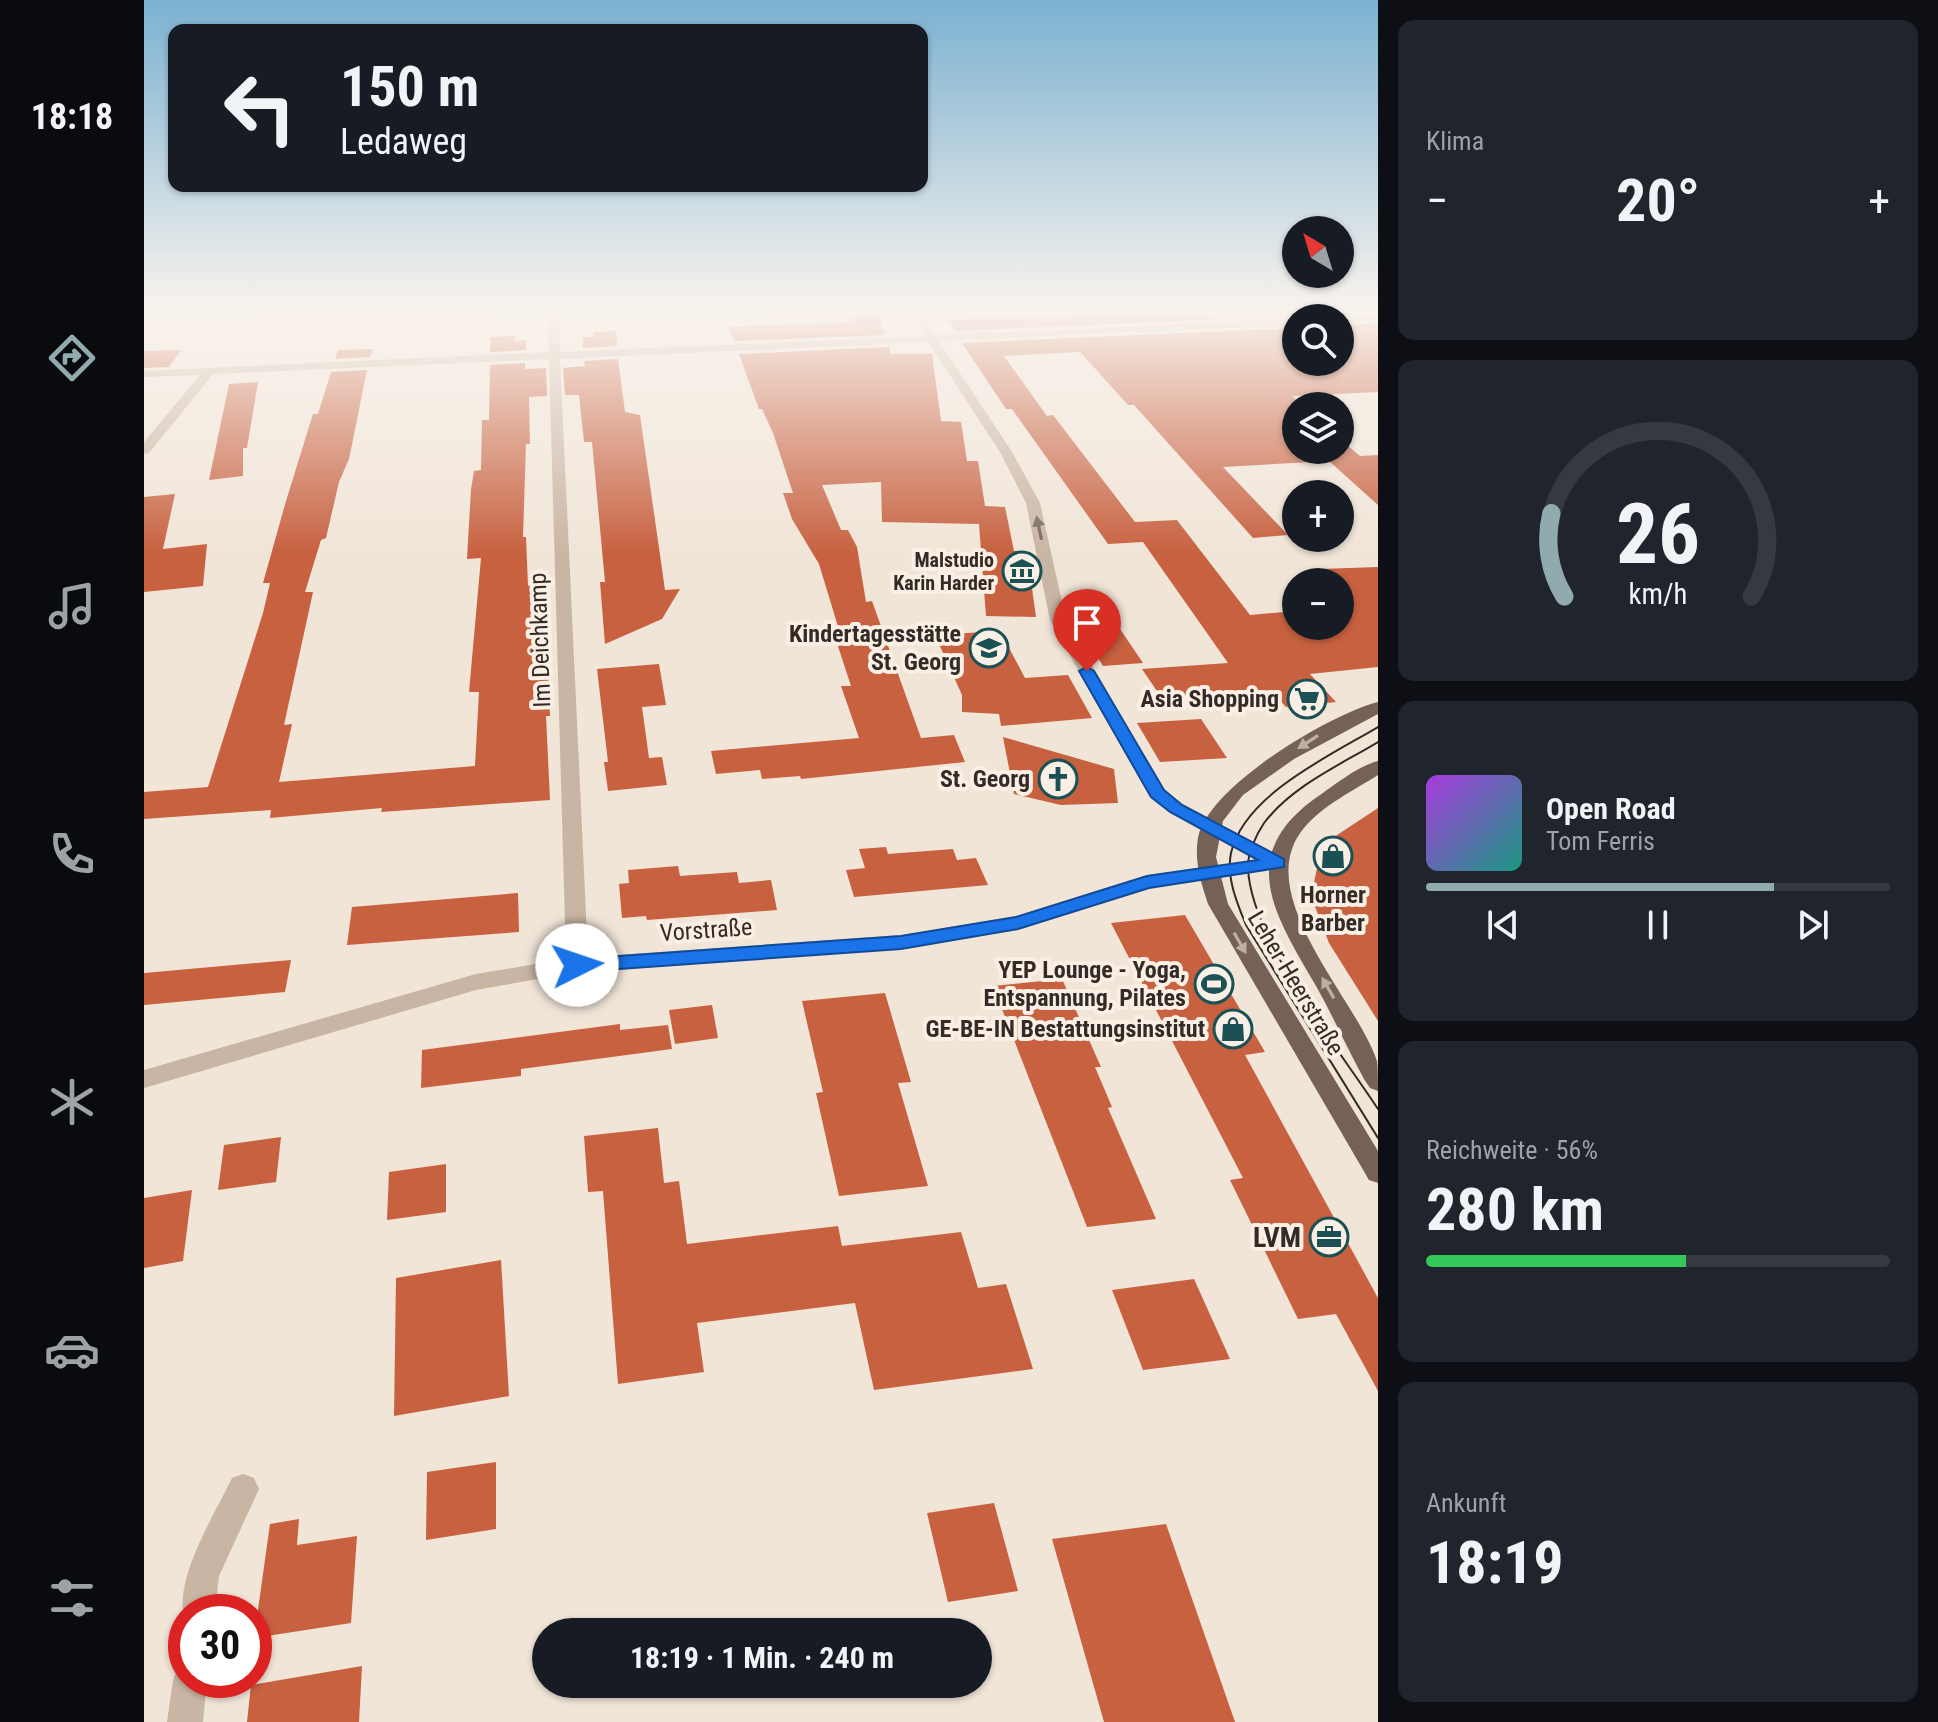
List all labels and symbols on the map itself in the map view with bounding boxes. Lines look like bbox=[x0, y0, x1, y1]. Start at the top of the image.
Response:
north arrow bbox=[1282, 216, 1354, 288]
one-way arrow bbox=[1032, 515, 1045, 540]
place label: Malstudio Karin Harder bbox=[893, 548, 994, 595]
museum icon: Malstudio Karin Harder bbox=[1001, 550, 1043, 592]
street label: Im Deichkamp bbox=[524, 572, 556, 708]
pin bbox=[1053, 589, 1121, 671]
place label: Kindertagesstätte St. Georg bbox=[789, 620, 961, 676]
school or university icon: Kindertagesstätte St. Georg bbox=[968, 627, 1010, 669]
supermarket icon: Asia Shopping bbox=[1286, 678, 1328, 720]
place label: Asia Shopping bbox=[1140, 685, 1279, 713]
one-way arrow bbox=[1297, 734, 1319, 748]
church icon: St. Georg bbox=[1037, 758, 1079, 800]
place label: St. Georg bbox=[940, 765, 1030, 793]
shop icon: Horner Barber bbox=[1312, 835, 1354, 877]
place label: Horner Barber bbox=[1300, 881, 1366, 937]
street label: Leher Heerstraße bbox=[1242, 906, 1350, 1060]
street label: Vorstraße bbox=[659, 913, 753, 947]
position arrow bbox=[535, 923, 619, 1007]
one-way arrow bbox=[1233, 932, 1247, 954]
place label: YEP Lounge - Yoga, Entspannung, Pilates bbox=[983, 956, 1186, 1012]
sports icon: YEP Lounge - Yoga, Entspannung, Pilates bbox=[1193, 963, 1235, 1005]
one-way arrow bbox=[1321, 977, 1335, 999]
shop icon: GE-BE-IN Bestattungsinstitut bbox=[1212, 1008, 1254, 1050]
place label: GE-BE-IN Bestattungsinstitut bbox=[925, 1015, 1205, 1043]
office icon: LVM bbox=[1308, 1216, 1350, 1258]
place label: LVM bbox=[1253, 1221, 1301, 1254]
speed limit sign: 30 bbox=[168, 1594, 272, 1698]

